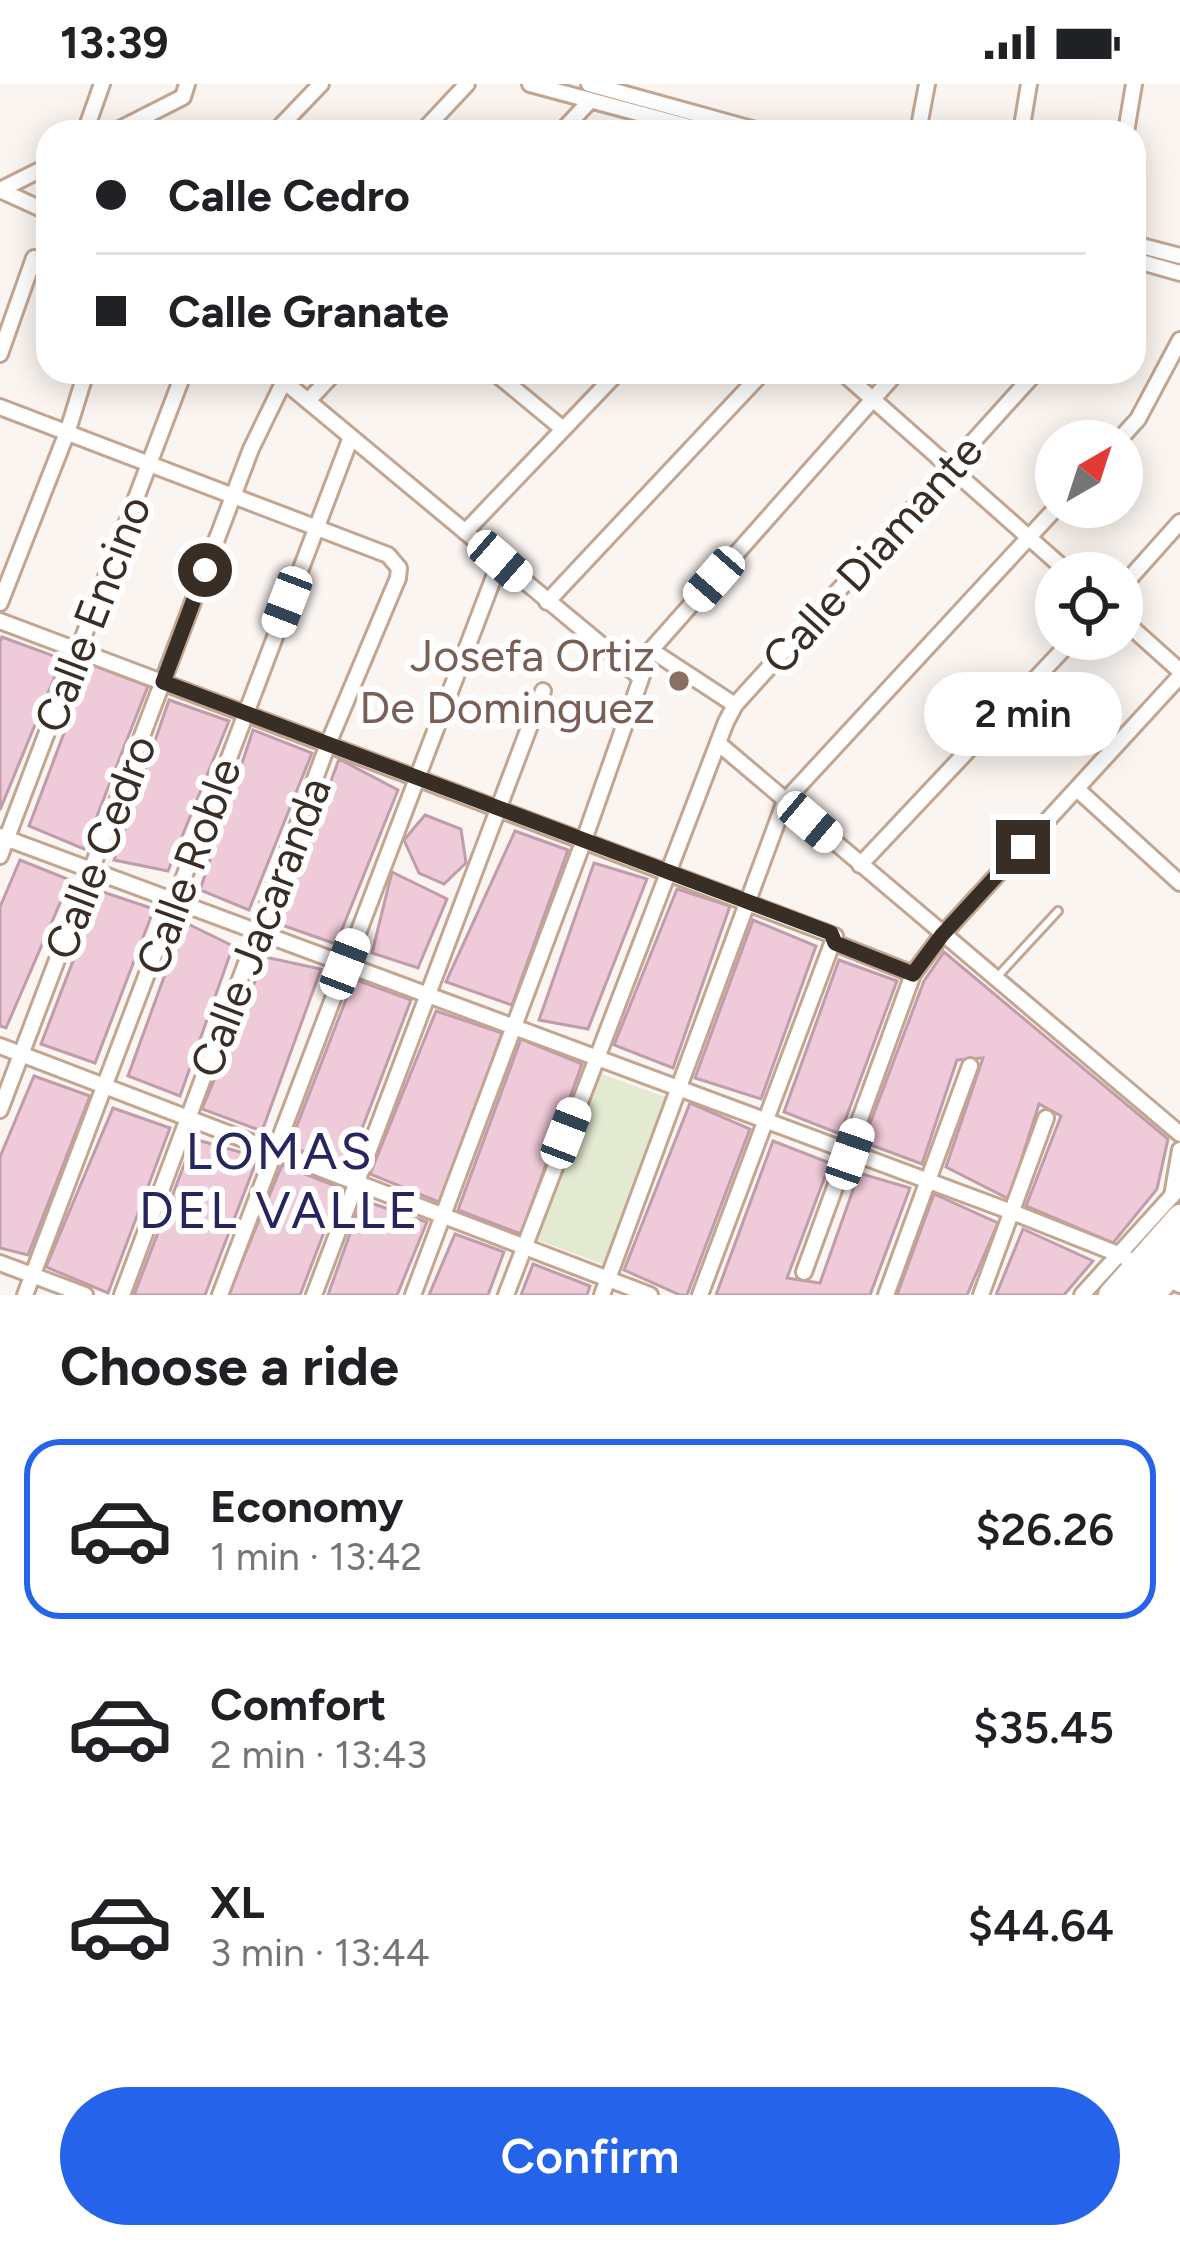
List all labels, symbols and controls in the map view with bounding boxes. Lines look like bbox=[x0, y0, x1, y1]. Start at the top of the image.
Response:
text: 13:39 bbox=[60, 15, 169, 69]
text: Calle Cedro bbox=[168, 168, 410, 222]
text: Calle Granate bbox=[168, 284, 449, 338]
north arrow bbox=[1035, 420, 1143, 528]
map controls bbox=[1035, 420, 1143, 660]
street label: Calle Diamante bbox=[751, 423, 993, 685]
street label: Calle Encino bbox=[22, 488, 162, 740]
car bbox=[461, 524, 539, 598]
car bbox=[677, 540, 751, 618]
route start bbox=[178, 543, 232, 597]
button: locate bbox=[1035, 552, 1143, 660]
car bbox=[257, 562, 317, 642]
place label: Josefa Ortiz De Dominguez bbox=[359, 628, 655, 734]
marker: Josefa Ortiz De Dominguez bbox=[666, 668, 692, 694]
callout: 2 min bbox=[924, 673, 1122, 757]
text: 2 min bbox=[974, 690, 1072, 737]
street label: Calle Cedro bbox=[33, 727, 167, 967]
street label: Calle Roble bbox=[124, 751, 252, 981]
street label: Calle Jacaranda bbox=[178, 769, 342, 1085]
car bbox=[771, 785, 849, 859]
route end bbox=[996, 820, 1050, 874]
car bbox=[315, 924, 375, 1004]
car bbox=[536, 1093, 596, 1173]
car bbox=[821, 1114, 879, 1194]
district label: LOMAS DEL VALLE bbox=[139, 1121, 421, 1241]
text: Choose a ride bbox=[60, 1334, 399, 1399]
icon: car bbox=[66, 1475, 174, 1583]
text: Economy bbox=[210, 1479, 403, 1533]
text: $26.26 bbox=[975, 1502, 1114, 1556]
text: 1 min · 13:42 bbox=[210, 1533, 422, 1580]
icon: car bbox=[66, 1673, 174, 1781]
text: Comfort bbox=[210, 1677, 386, 1731]
text: $35.45 bbox=[973, 1700, 1114, 1754]
text: 2 min · 13:43 bbox=[210, 1731, 427, 1778]
icon: car bbox=[66, 1871, 174, 1979]
text: XL bbox=[210, 1875, 265, 1929]
text: $44.64 bbox=[968, 1898, 1114, 1952]
text: 3 min · 13:44 bbox=[210, 1929, 430, 1976]
button: Confirm bbox=[60, 2087, 1120, 2225]

